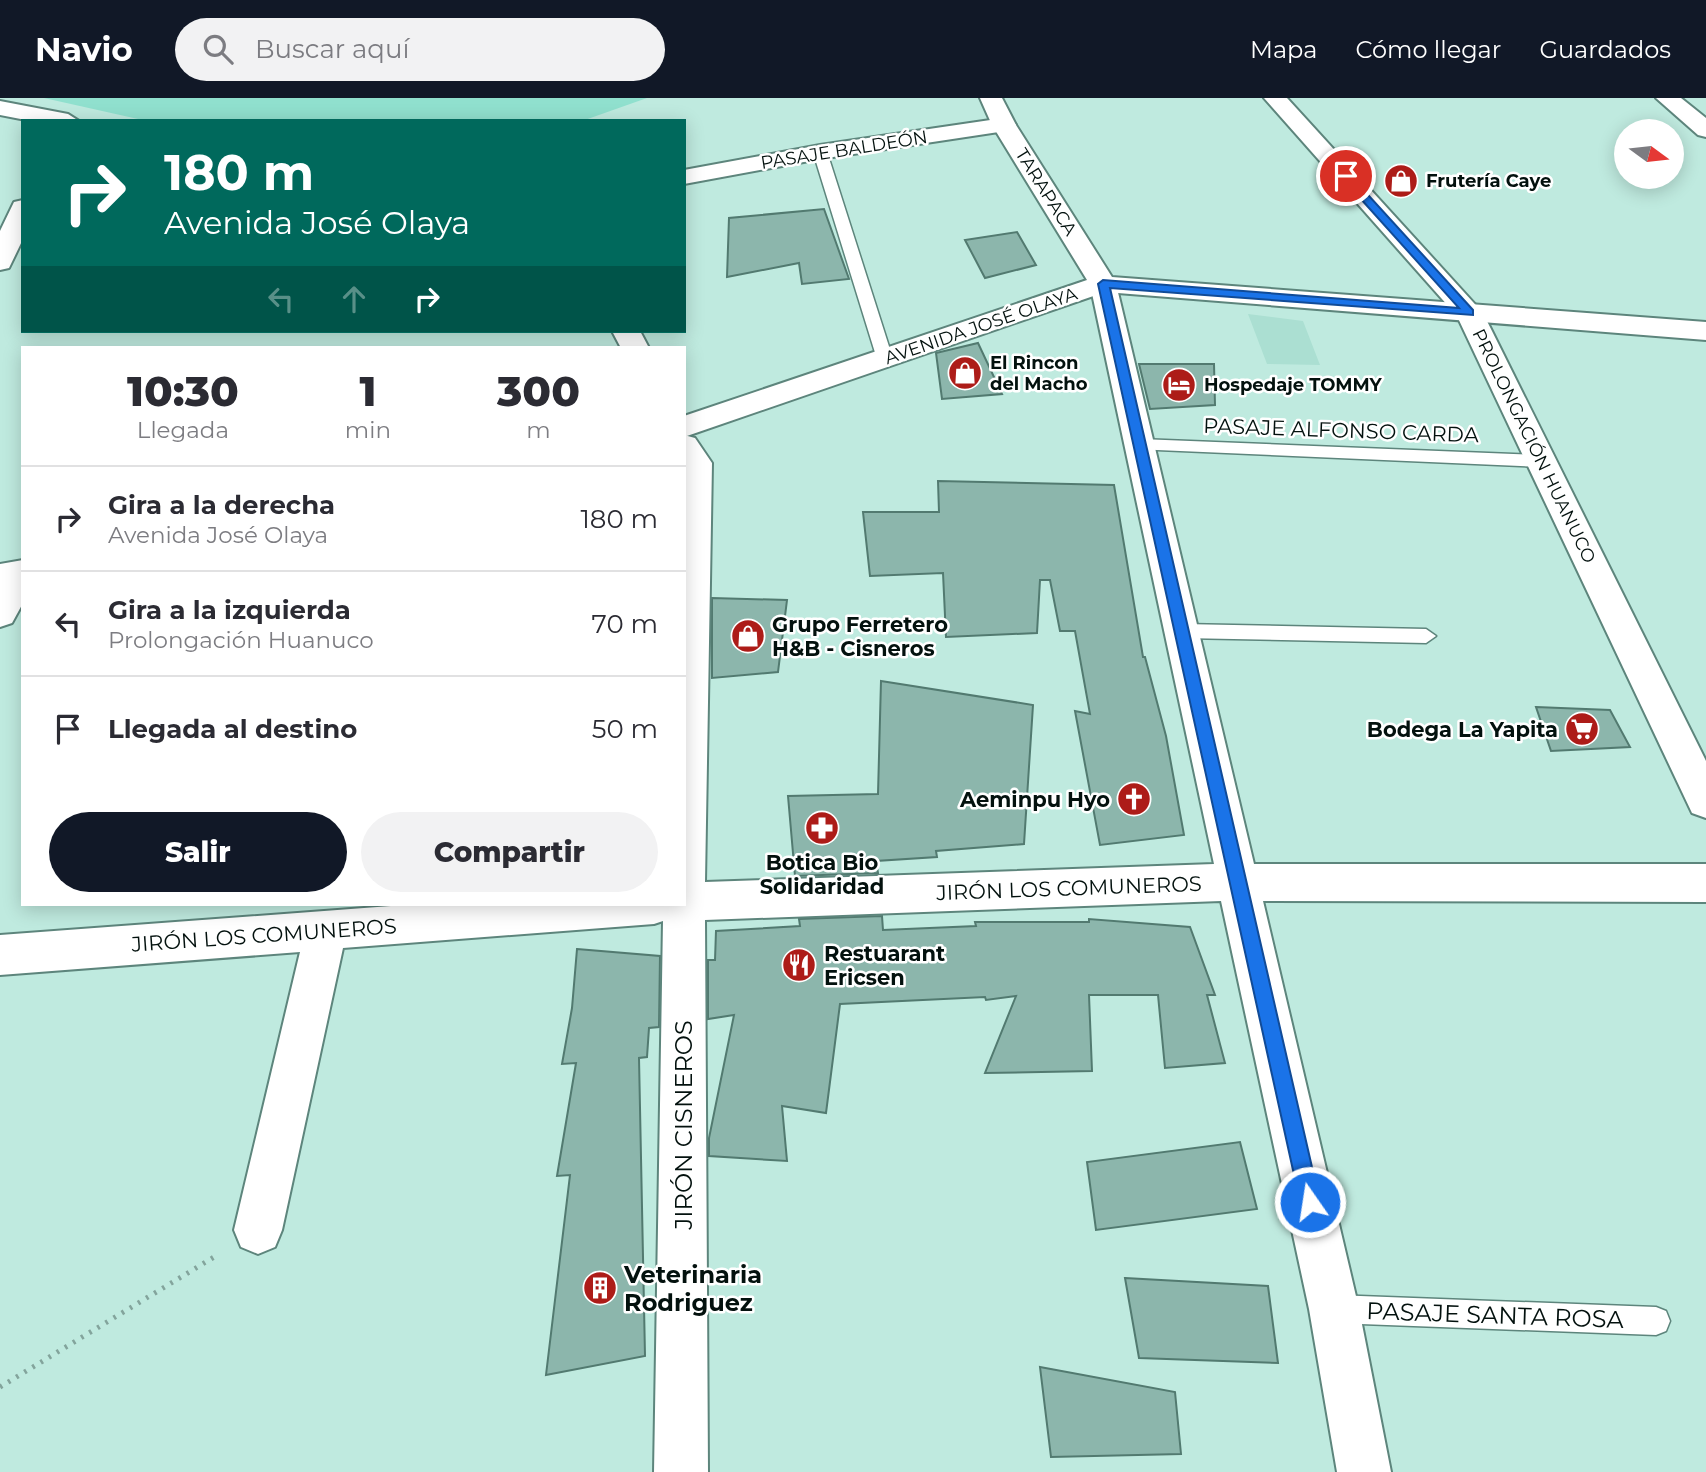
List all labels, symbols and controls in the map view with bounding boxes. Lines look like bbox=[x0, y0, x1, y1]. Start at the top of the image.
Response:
search box bbox=[175, 18, 665, 81]
text: Navio bbox=[35, 29, 133, 69]
icon: search bbox=[199, 30, 237, 68]
text: Buscar aquí bbox=[255, 33, 409, 65]
text: Mapa bbox=[1250, 35, 1317, 64]
text: Cómo llegar bbox=[1355, 35, 1501, 64]
text: Guardados bbox=[1539, 35, 1671, 64]
north arrow bbox=[1614, 119, 1684, 189]
map controls bbox=[1614, 119, 1684, 189]
street label: PASAJE BALDEÓN bbox=[759, 126, 929, 174]
text: 180 m bbox=[164, 143, 314, 202]
street label: TARAPACA bbox=[1011, 144, 1082, 240]
pin bbox=[1316, 146, 1376, 206]
icon: right bbox=[49, 147, 140, 238]
icon: arrive bbox=[1327, 157, 1365, 195]
shop icon: Frutería Caye bbox=[1382, 162, 1420, 200]
place label: Frutería Caye bbox=[1426, 170, 1551, 192]
text: Avenida José Olaya bbox=[164, 203, 470, 242]
icon: left bbox=[262, 280, 300, 318]
icon: ahead bbox=[335, 280, 373, 318]
icon: right bbox=[408, 280, 446, 318]
street label: AVENIDA JOSÉ OLAYA bbox=[882, 283, 1080, 369]
street label: PROLONGACIÓN HUANUCO bbox=[1468, 325, 1600, 567]
place label: El Rincon del Macho bbox=[990, 352, 1088, 395]
shop icon: El Rincon del Macho bbox=[946, 354, 984, 392]
text: 10:30 bbox=[127, 365, 239, 417]
text: 1 bbox=[359, 365, 376, 417]
text: 300 bbox=[497, 365, 580, 417]
hotel icon: Hospedaje TOMMY bbox=[1160, 366, 1198, 404]
place label: Hospedaje TOMMY bbox=[1204, 374, 1383, 396]
street label: PASAJE ALFONSO CARDA bbox=[1203, 413, 1480, 447]
text: Llegada bbox=[137, 416, 229, 444]
text: min bbox=[345, 416, 391, 444]
text: m bbox=[526, 416, 551, 444]
text: Gira a la derecha bbox=[108, 489, 335, 521]
icon: right bbox=[49, 500, 87, 538]
text: 180 m bbox=[580, 503, 658, 535]
text: Avenida José Olaya bbox=[108, 521, 328, 549]
text: Gira a la izquierda bbox=[108, 594, 351, 626]
icon: left bbox=[49, 605, 87, 643]
text: 70 m bbox=[592, 608, 658, 640]
place label: Grupo Ferretero H&B - Cisneros bbox=[772, 612, 948, 661]
shop icon: Grupo Ferretero H&B - Cisneros bbox=[729, 617, 767, 655]
text: Prolongación Huanuco bbox=[108, 626, 374, 654]
icon: arrive bbox=[49, 710, 87, 748]
supermarket icon: Bodega La Yapita bbox=[1563, 710, 1601, 748]
text: Llegada al destino bbox=[108, 713, 357, 745]
text: 50 m bbox=[592, 713, 658, 745]
place label: Bodega La Yapita bbox=[1367, 717, 1558, 742]
church icon: Aeminpu Hyo bbox=[1115, 780, 1153, 818]
place label: Aeminpu Hyo bbox=[959, 787, 1110, 812]
pharmacy icon: Botica Bio Solidaridad bbox=[803, 809, 841, 847]
button: Salir bbox=[49, 812, 347, 892]
button: Compartir bbox=[361, 812, 658, 892]
place label: Botica Bio Solidaridad bbox=[760, 850, 884, 899]
street label: JIRÓN LOS COMUNEROS bbox=[935, 871, 1202, 905]
street label: JIRÓN LOS COMUNEROS bbox=[130, 913, 397, 957]
place label: Restuarant Ericsen bbox=[824, 941, 945, 990]
restaurant icon: Restuarant Ericsen bbox=[780, 946, 818, 984]
street label: JIRÓN CISNEROS bbox=[669, 1020, 698, 1231]
position arrow bbox=[1273, 1165, 1347, 1239]
place label: Veterinaria Rodriguez bbox=[623, 1260, 762, 1317]
building icon: Veterinaria Rodriguez bbox=[581, 1269, 619, 1307]
street label: PASAJE SANTA ROSA bbox=[1366, 1296, 1625, 1334]

